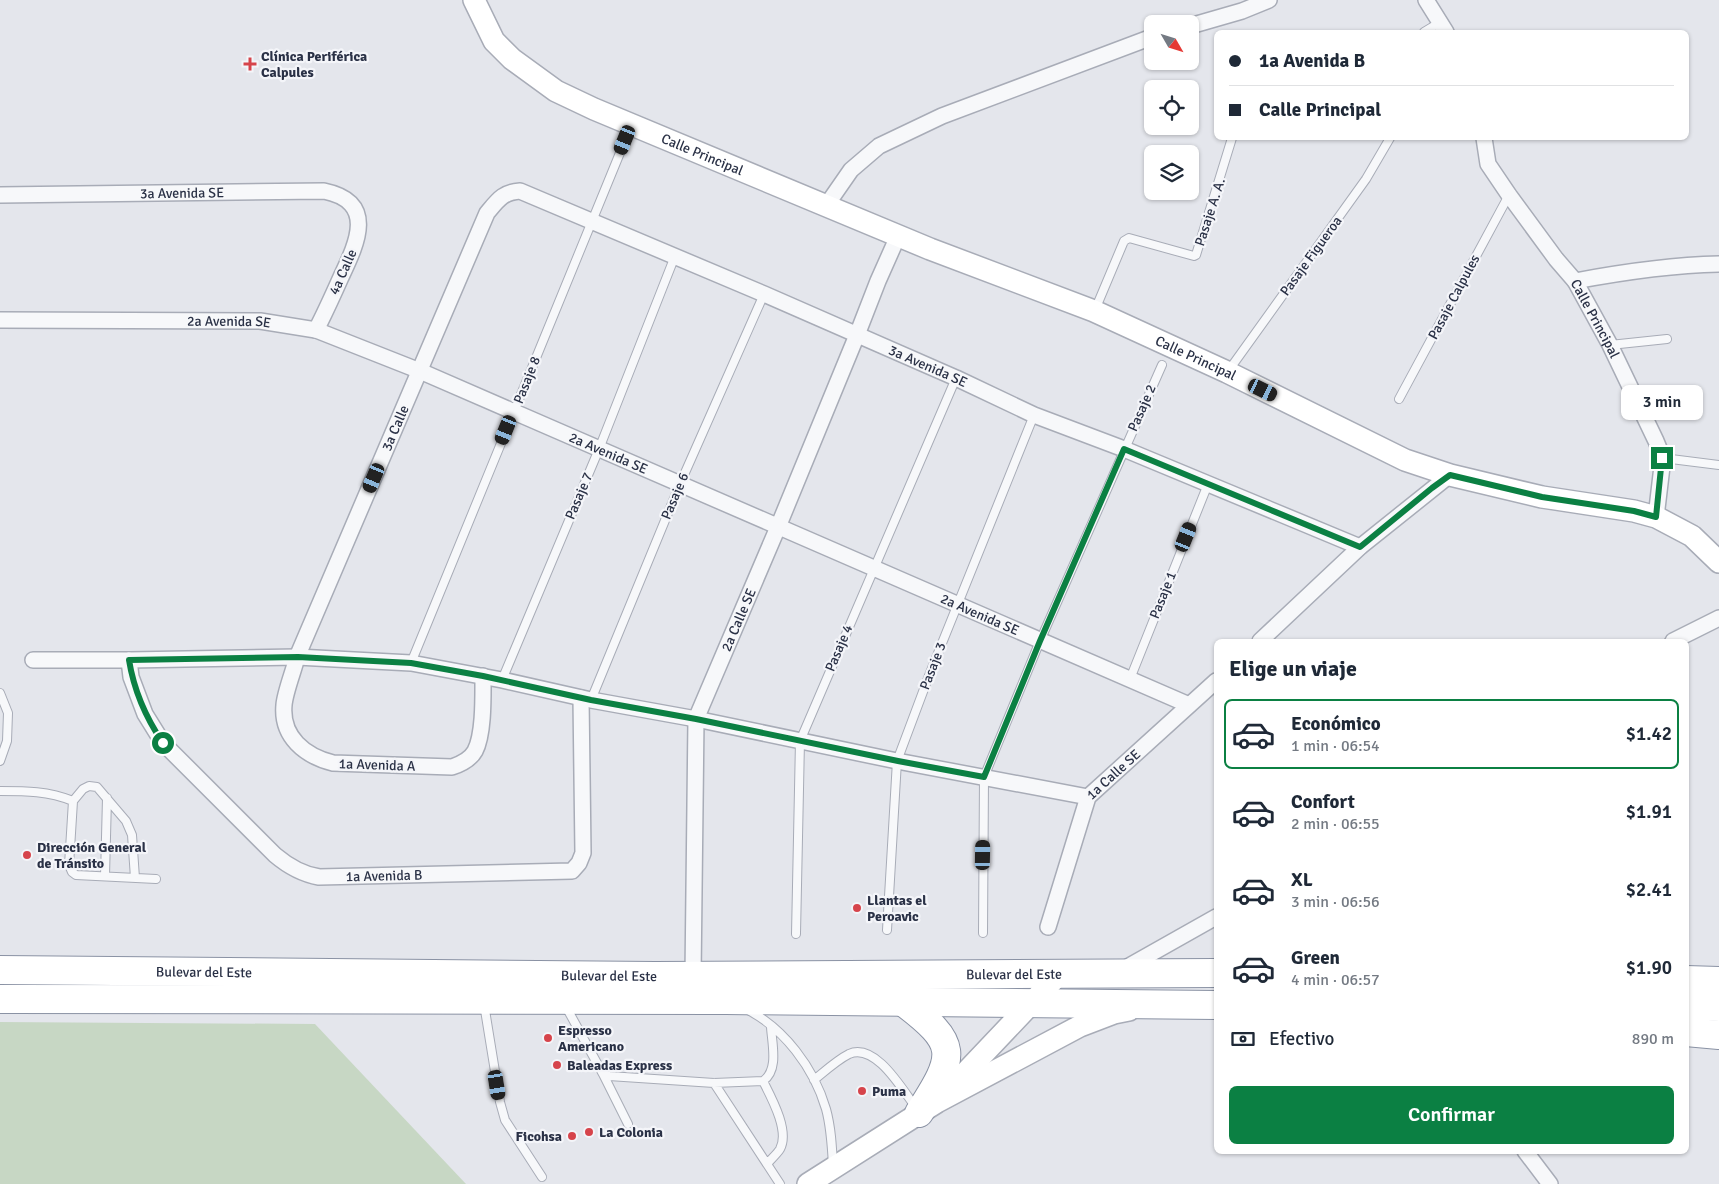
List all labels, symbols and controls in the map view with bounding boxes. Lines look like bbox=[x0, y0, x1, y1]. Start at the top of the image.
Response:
north arrow bbox=[1144, 15, 1199, 70]
map controls bbox=[1144, 15, 1199, 200]
place label: Clínica Periférica Calpules bbox=[261, 48, 367, 81]
text: 1a Avenida B bbox=[1259, 49, 1365, 73]
marker: Clínica Periférica Calpules bbox=[243, 57, 257, 71]
button: locate bbox=[1144, 80, 1199, 135]
text: Calle Principal bbox=[1259, 98, 1381, 122]
car bbox=[612, 123, 637, 157]
street label: Calle Principal bbox=[659, 130, 746, 179]
button: layers bbox=[1144, 145, 1199, 200]
street label: Pasaje A. A. bbox=[1191, 176, 1229, 248]
street label: 3a Avenida SE bbox=[140, 184, 224, 202]
street label: Pasaje Figueroa bbox=[1276, 213, 1346, 299]
street label: 4a Calle bbox=[325, 247, 361, 297]
street label: Pasaje Calpules bbox=[1424, 252, 1484, 342]
street label: Calle Principal bbox=[1567, 276, 1623, 361]
street label: 2a Avenida SE bbox=[187, 312, 272, 331]
street label: Calle Principal bbox=[1153, 332, 1239, 384]
street label: 3a Avenida SE bbox=[886, 341, 970, 391]
street label: Pasaje 8 bbox=[510, 354, 544, 406]
car bbox=[1246, 377, 1279, 403]
street label: Pasaje 2 bbox=[1124, 382, 1160, 434]
callout: 3 min bbox=[1621, 386, 1703, 420]
text: 3 min bbox=[1643, 392, 1681, 412]
street label: 3a Calle bbox=[378, 402, 412, 453]
car bbox=[493, 413, 518, 447]
street label: 2a Avenida SE bbox=[567, 428, 650, 477]
route end bbox=[1651, 447, 1673, 469]
car bbox=[361, 461, 386, 495]
street label: Pasaje 7 bbox=[561, 470, 597, 522]
street label: Pasaje 6 bbox=[657, 470, 693, 522]
car bbox=[1173, 520, 1198, 554]
street label: Pasaje 1 bbox=[1146, 569, 1180, 621]
street label: 2a Calle SE bbox=[717, 585, 759, 654]
street label: 2a Avenida SE bbox=[938, 590, 1022, 639]
street label: Pasaje 4 bbox=[821, 621, 857, 674]
street label: Pasaje 3 bbox=[916, 640, 950, 692]
text: Elige un viaje bbox=[1229, 655, 1357, 682]
icon: car bbox=[1231, 712, 1276, 757]
text: Económico bbox=[1291, 712, 1381, 736]
text: $1.42 bbox=[1626, 722, 1672, 746]
route start bbox=[152, 732, 174, 754]
text: 1 min · 06:54 bbox=[1291, 736, 1380, 756]
street label: 1a Calle SE bbox=[1083, 745, 1144, 803]
street label: 1a Avenida A bbox=[338, 755, 416, 775]
icon: car bbox=[1231, 790, 1276, 835]
text: Confort bbox=[1291, 790, 1355, 814]
text: $1.91 bbox=[1626, 800, 1672, 824]
text: 2 min · 06:55 bbox=[1291, 814, 1380, 834]
place label: Dirección General de Tránsito bbox=[37, 839, 147, 872]
car bbox=[975, 840, 990, 870]
marker: Dirección General de Tránsito bbox=[21, 849, 33, 861]
street label: 1a Avenida B bbox=[345, 866, 423, 885]
icon: car bbox=[1231, 868, 1276, 913]
text: XL bbox=[1291, 868, 1313, 892]
text: $2.41 bbox=[1626, 878, 1672, 902]
place label: Llantas el Peroavic bbox=[867, 892, 927, 925]
text: 3 min · 06:56 bbox=[1291, 892, 1380, 912]
marker: Llantas el Peroavic bbox=[851, 902, 863, 914]
icon: car bbox=[1231, 946, 1276, 991]
text: Green bbox=[1291, 946, 1340, 970]
text: $1.90 bbox=[1626, 956, 1672, 980]
street label: Bulevar del Este bbox=[156, 963, 252, 981]
street label: Bulevar del Este bbox=[966, 965, 1062, 983]
street label: Bulevar del Este bbox=[561, 967, 657, 985]
text: 4 min · 06:57 bbox=[1291, 970, 1380, 990]
place label: Espresso Americano bbox=[558, 1022, 624, 1055]
icon: cash bbox=[1229, 1025, 1257, 1053]
text: Efectivo bbox=[1269, 1027, 1334, 1051]
text: 890 m bbox=[1632, 1029, 1674, 1049]
marker: Espresso Americano bbox=[542, 1032, 554, 1044]
place label: Baleadas Express bbox=[567, 1057, 672, 1074]
marker: Baleadas Express bbox=[551, 1059, 563, 1071]
car bbox=[487, 1069, 506, 1101]
place label: Puma bbox=[872, 1083, 906, 1100]
marker: Puma bbox=[856, 1085, 868, 1097]
button: Confirmar bbox=[1229, 1086, 1674, 1144]
place label: La Colonia bbox=[599, 1124, 663, 1141]
marker: La Colonia bbox=[583, 1126, 595, 1138]
place label: Ficohsa bbox=[516, 1128, 562, 1145]
marker: Ficohsa bbox=[566, 1130, 578, 1142]

